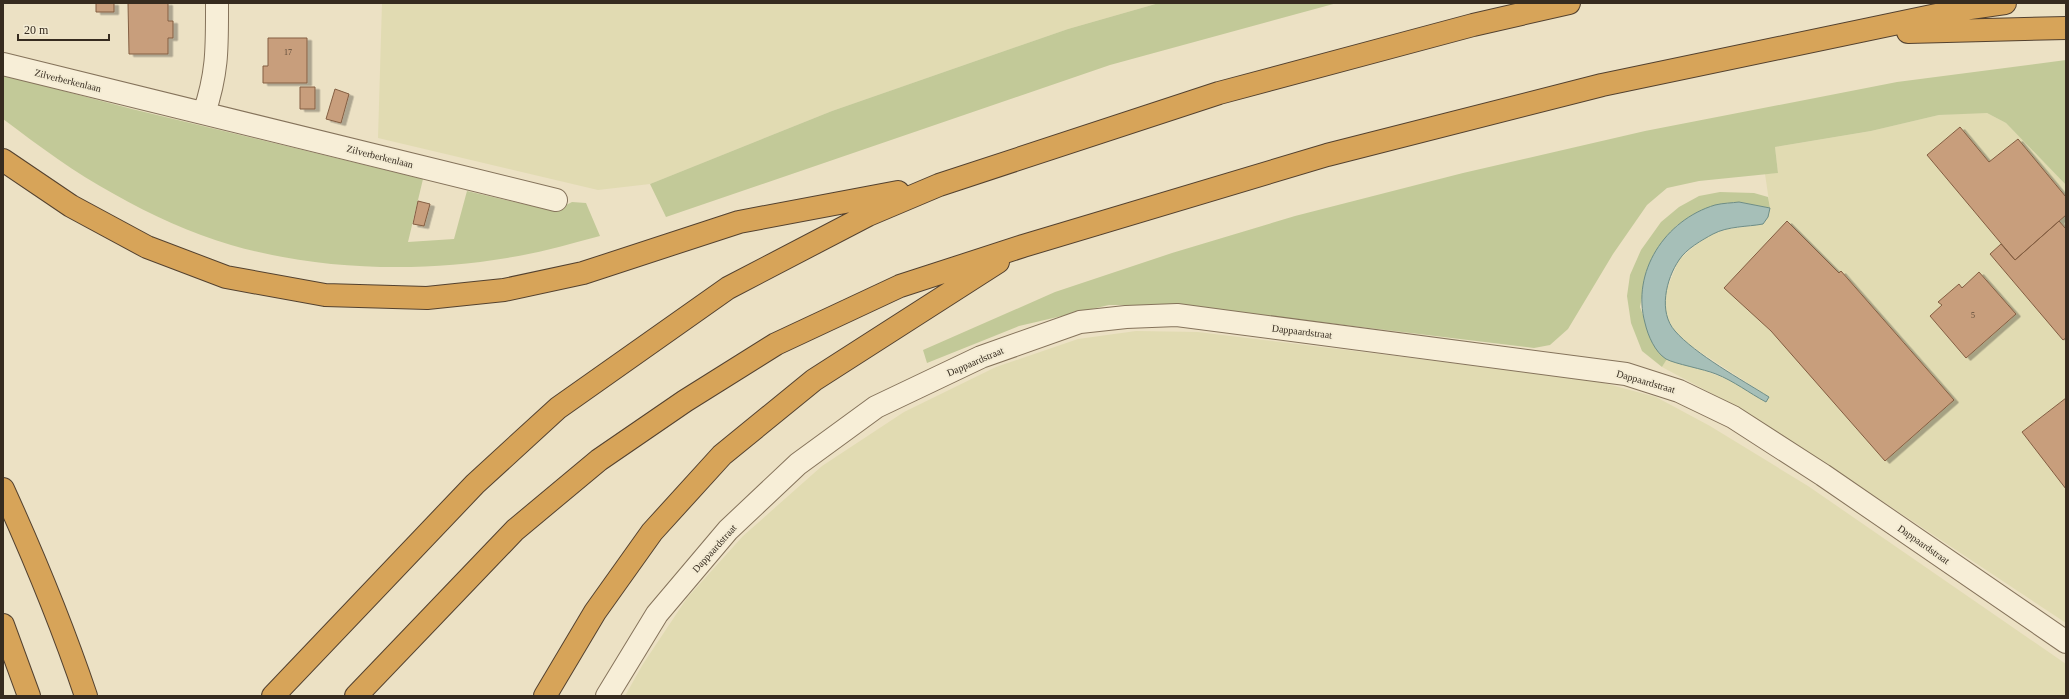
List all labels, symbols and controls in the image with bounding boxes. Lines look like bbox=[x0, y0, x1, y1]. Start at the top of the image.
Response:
scale bar bbox=[18, 16, 109, 42]
text: 20 m bbox=[24, 23, 49, 37]
house number: 17 bbox=[284, 48, 292, 57]
street label: Zilverberkenlaan bbox=[33, 67, 102, 94]
street label: Zilverberkenlaan bbox=[345, 143, 414, 170]
house number: 5 bbox=[1971, 311, 1975, 320]
street label: Dappaardstraat bbox=[1271, 322, 1333, 341]
street label: Dappaardstraat bbox=[945, 344, 1005, 378]
street label: Dappaardstraat bbox=[1615, 368, 1677, 395]
street label: Dappaardstraat bbox=[690, 522, 739, 575]
street label: Dappaardstraat bbox=[1896, 523, 1952, 566]

